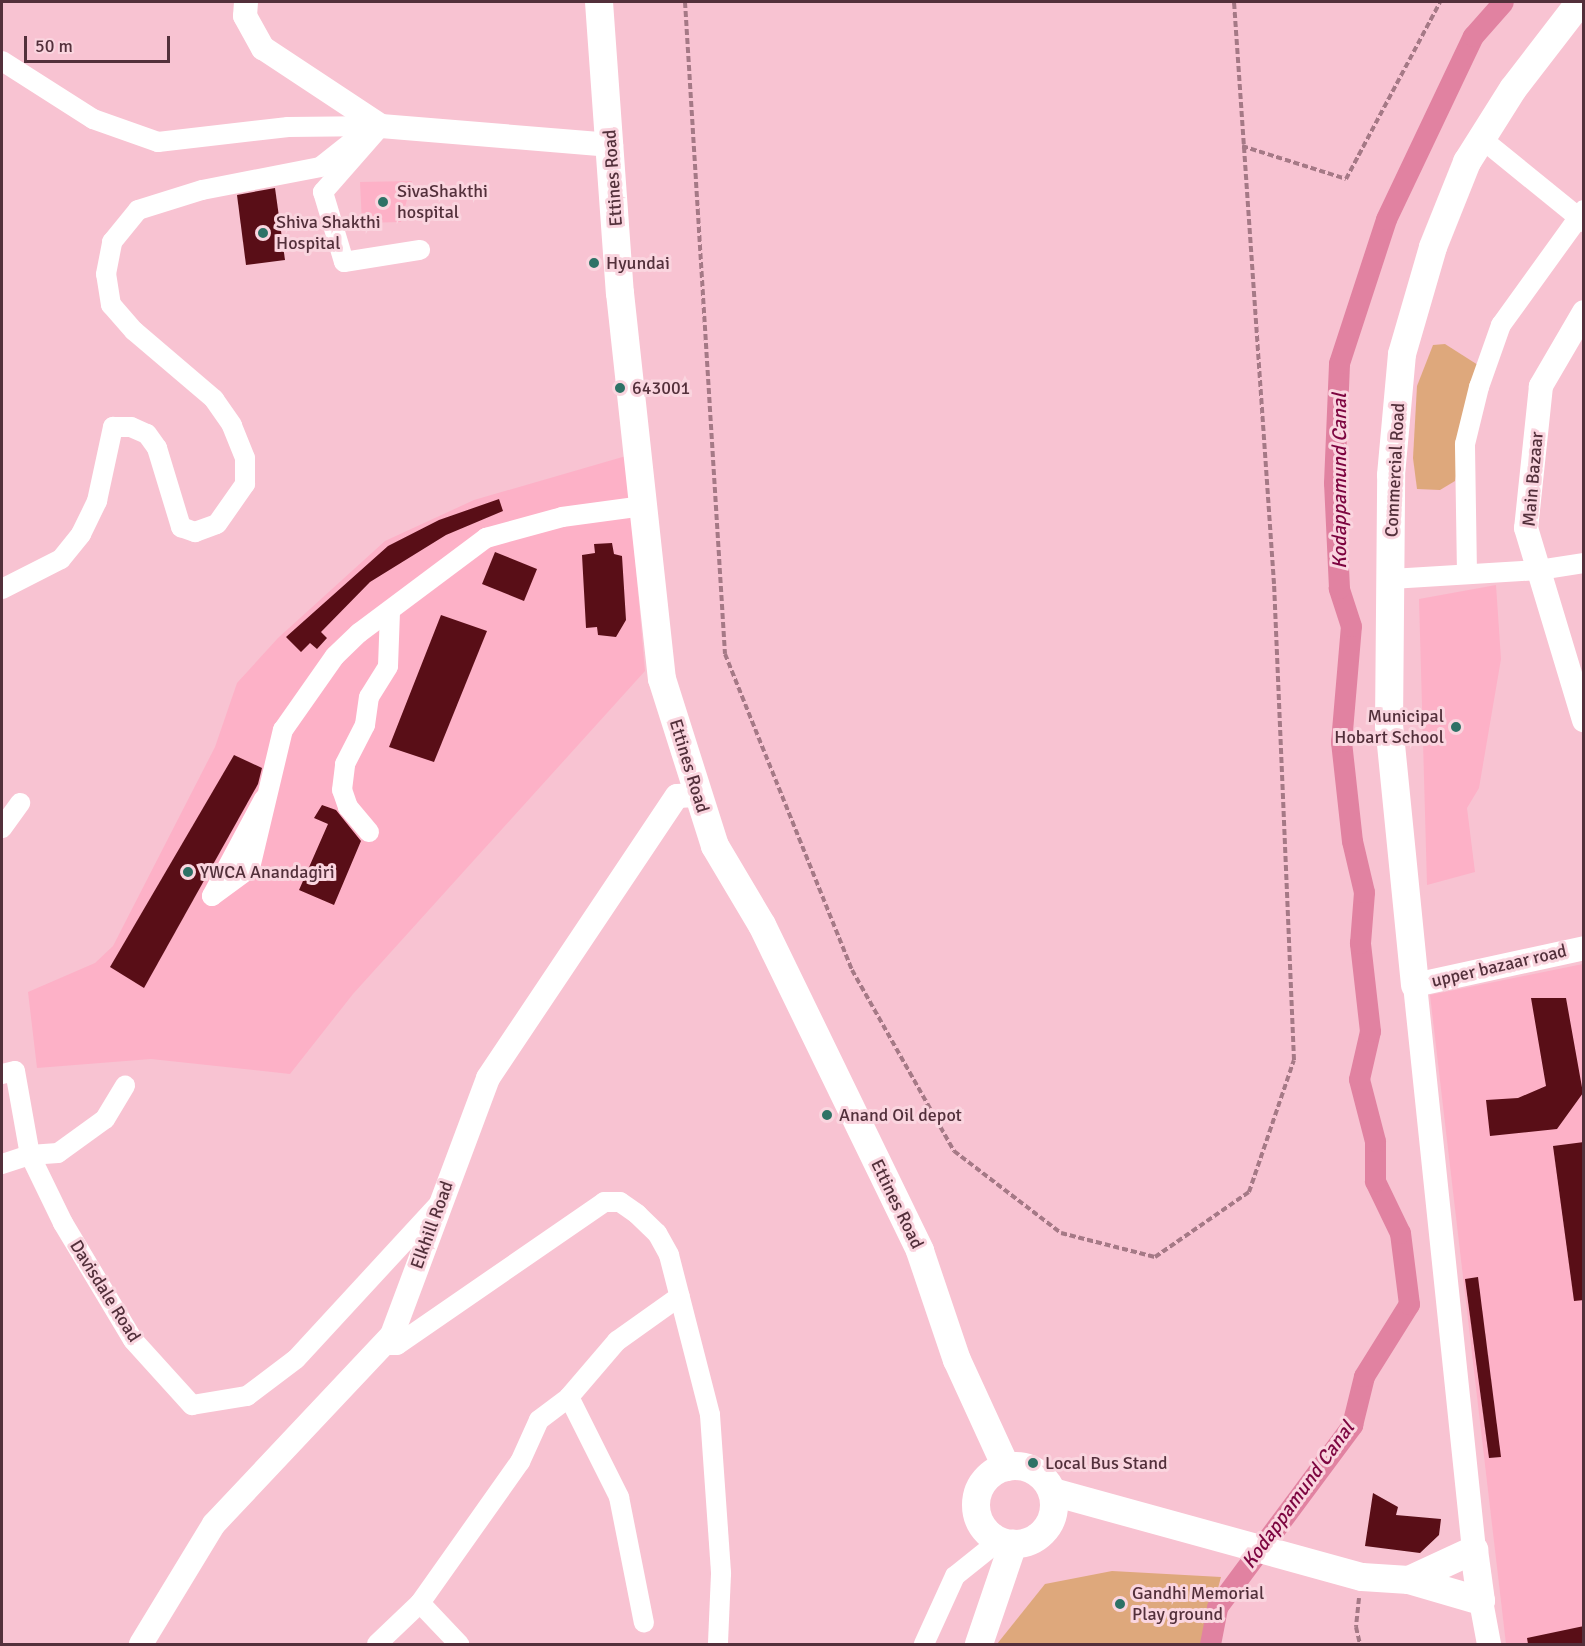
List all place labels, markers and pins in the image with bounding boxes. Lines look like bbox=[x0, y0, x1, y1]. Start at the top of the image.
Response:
place label: SivaShakthi hospital bbox=[397, 181, 488, 224]
marker: SivaShakthi hospital bbox=[374, 193, 392, 211]
place label: Shiva Shakthi Hospital bbox=[276, 212, 381, 254]
marker: Shiva Shakthi Hospital bbox=[254, 224, 272, 242]
place label: Hyundai bbox=[606, 252, 670, 274]
marker: Hyundai bbox=[587, 256, 601, 270]
place label: 643001 bbox=[632, 377, 690, 399]
marker: 643001 bbox=[613, 381, 627, 395]
place label: Municipal Hobart School bbox=[1334, 706, 1444, 748]
marker: Municipal Hobart School bbox=[1449, 720, 1463, 734]
place label: YWCA Anandagiri bbox=[200, 861, 335, 883]
marker: YWCA Anandagiri bbox=[181, 865, 195, 879]
place label: Anand Oil depot bbox=[839, 1104, 962, 1126]
marker: Anand Oil depot bbox=[820, 1108, 834, 1122]
place label: Local Bus Stand bbox=[1045, 1452, 1168, 1474]
marker: Local Bus Stand bbox=[1026, 1456, 1040, 1470]
place label: Gandhi Memorial Play ground bbox=[1132, 1583, 1264, 1626]
marker: Gandhi Memorial Play ground bbox=[1113, 1597, 1127, 1611]

